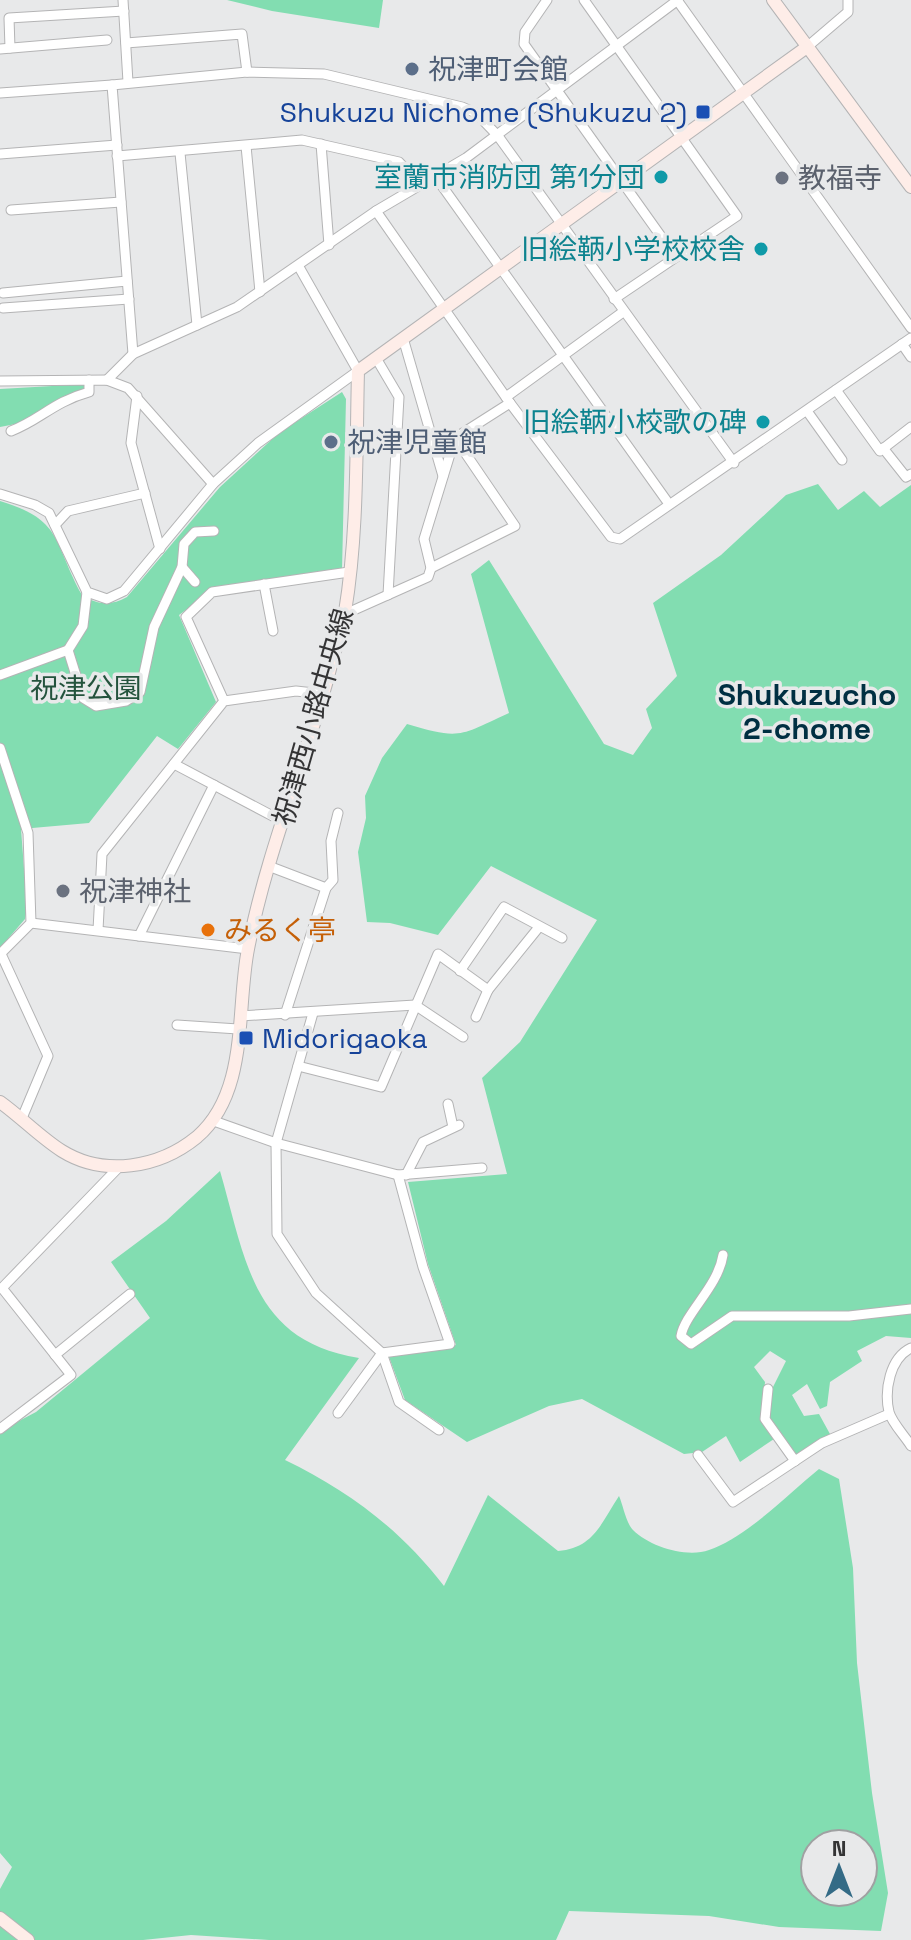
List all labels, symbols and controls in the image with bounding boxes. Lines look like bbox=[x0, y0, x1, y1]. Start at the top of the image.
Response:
place label: 祝津町会館 bbox=[428, 51, 568, 87]
marker: 祝津町会館 bbox=[403, 60, 421, 78]
place label: Shukuzu Nichome (Shukuzu 2) bbox=[280, 94, 687, 130]
marker: Shukuzu Nichome (Shukuzu 2) bbox=[694, 103, 712, 121]
place label: 室蘭市消防団 第1分団 bbox=[374, 159, 645, 195]
place label: 教福寺 bbox=[798, 160, 882, 196]
marker: 室蘭市消防団 第1分団 bbox=[652, 168, 670, 186]
marker: 教福寺 bbox=[773, 169, 791, 187]
place label: 旧絵鞆小学校校舎 bbox=[521, 231, 745, 267]
marker: 旧絵鞆小学校校舎 bbox=[752, 240, 770, 258]
place label: 旧絵鞆小校歌の碑 bbox=[523, 404, 747, 440]
marker: 旧絵鞆小校歌の碑 bbox=[754, 413, 772, 431]
place label: 祝津児童館 bbox=[347, 424, 487, 460]
marker: 祝津児童館 bbox=[322, 433, 340, 451]
street label: 祝津西小路中央線 bbox=[265, 604, 361, 830]
park label: 祝津公園 bbox=[30, 670, 142, 706]
district label: Shukuzucho 2-chome bbox=[718, 675, 896, 748]
place label: 祝津神社 bbox=[79, 873, 191, 909]
marker: 祝津神社 bbox=[54, 882, 72, 900]
place label: みるく亭 bbox=[224, 912, 336, 948]
marker: みるく亭 bbox=[199, 921, 217, 939]
place label: Midorigaoka bbox=[262, 1020, 428, 1056]
marker: Midorigaoka bbox=[237, 1029, 255, 1047]
north arrow bbox=[799, 1828, 879, 1908]
text: N bbox=[832, 1834, 846, 1862]

